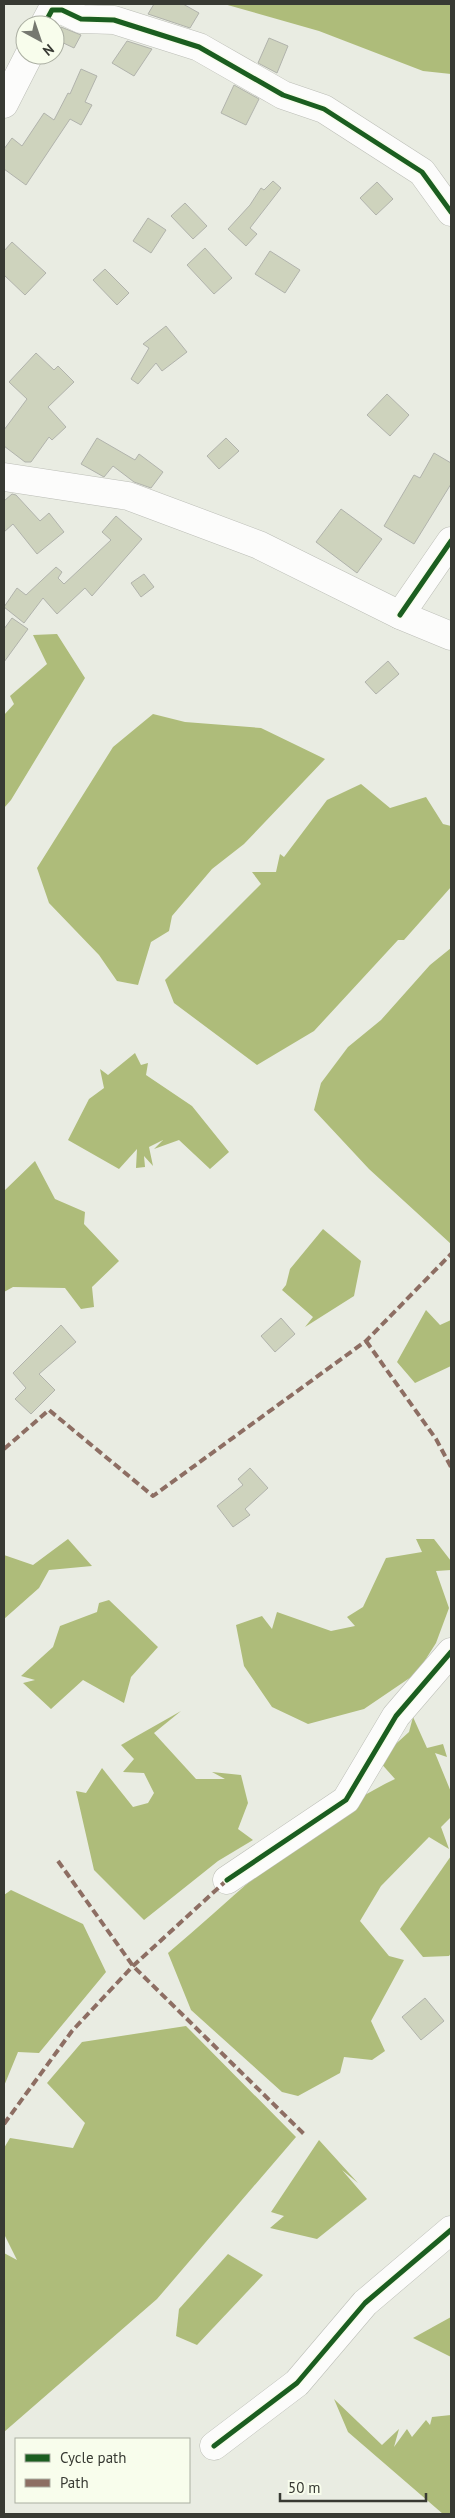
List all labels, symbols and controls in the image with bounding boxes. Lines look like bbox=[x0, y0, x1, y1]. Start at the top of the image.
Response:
north arrow bbox=[15, 15, 65, 65]
text: N bbox=[39, 40, 58, 60]
legend bbox=[15, 2438, 190, 2503]
text: Cycle path bbox=[60, 2448, 126, 2467]
scale bar bbox=[280, 2470, 426, 2502]
text: Path bbox=[60, 2473, 89, 2492]
text: 50 m bbox=[288, 2478, 321, 2497]

